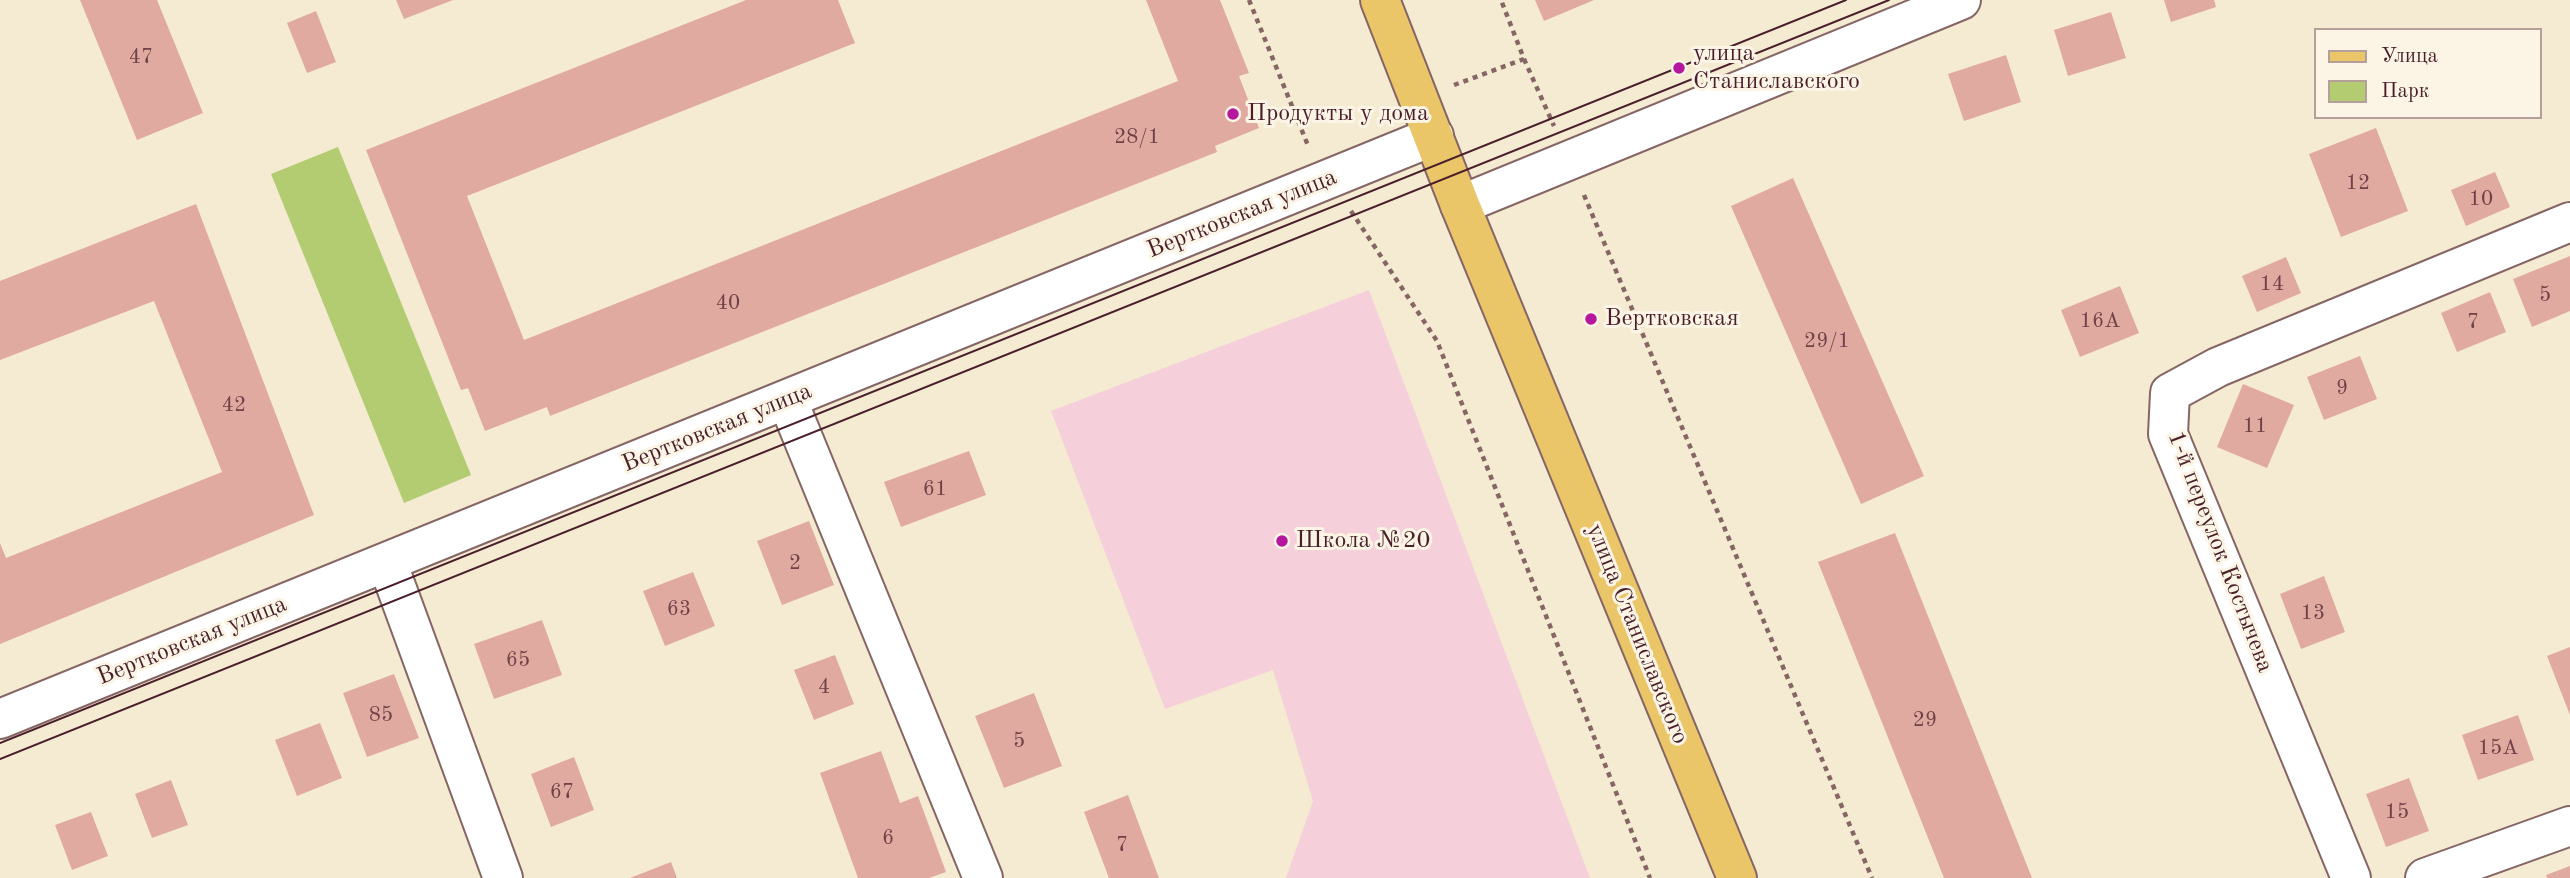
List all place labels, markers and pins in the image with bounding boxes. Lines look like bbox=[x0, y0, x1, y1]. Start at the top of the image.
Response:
place label: улица Станиславского bbox=[1693, 40, 1860, 96]
marker: улица Станиславского bbox=[1671, 60, 1687, 76]
place label: Продукты у дома bbox=[1247, 100, 1429, 128]
marker: Продукты у дома bbox=[1225, 106, 1241, 122]
place label: Вертковская bbox=[1605, 305, 1739, 333]
marker: Вертковская bbox=[1583, 311, 1599, 327]
place label: Школа №20 bbox=[1296, 527, 1431, 555]
marker: Школа №20 bbox=[1274, 533, 1290, 549]

